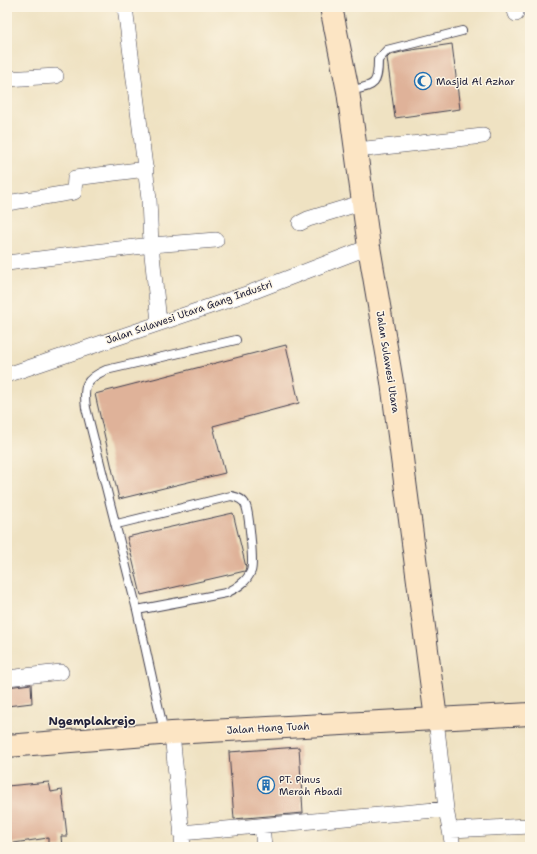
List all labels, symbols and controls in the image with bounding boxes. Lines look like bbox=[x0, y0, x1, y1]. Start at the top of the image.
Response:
mosque icon: Masjid Al Azhar bbox=[413, 71, 433, 91]
place label: Masjid Al Azhar bbox=[436, 75, 515, 88]
street label: Jalan Sulawesi Utara Gang Industri bbox=[104, 277, 274, 347]
street label: Jalan Sulawesi Utara bbox=[374, 310, 403, 415]
district label: Ngemplakrejo bbox=[48, 713, 136, 729]
street label: Jalan Hang Tuah bbox=[226, 719, 310, 737]
place label: PT. Pinus Merah Abadi bbox=[279, 773, 342, 798]
building icon: PT. Pinus Merah Abadi bbox=[256, 775, 276, 795]

